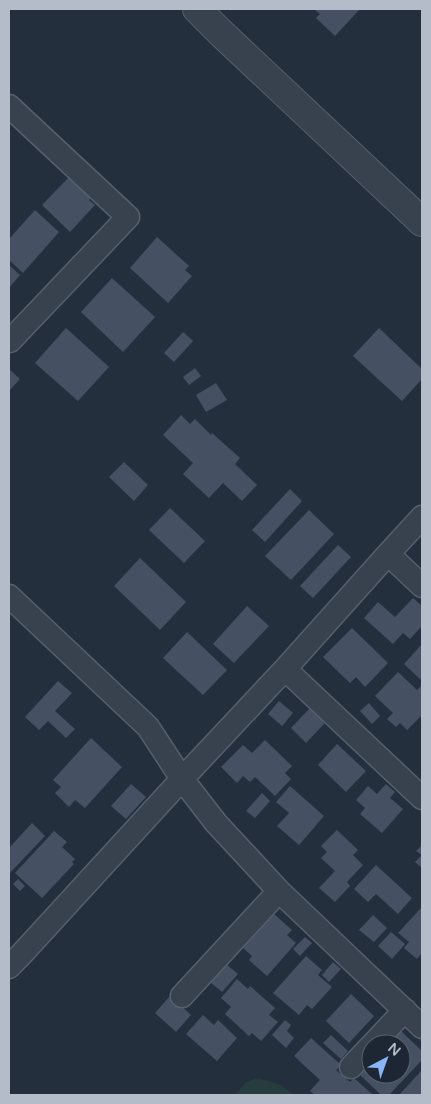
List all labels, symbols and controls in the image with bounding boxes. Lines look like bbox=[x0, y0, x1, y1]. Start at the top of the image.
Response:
north arrow bbox=[361, 1034, 411, 1084]
text: N bbox=[384, 1039, 404, 1060]

